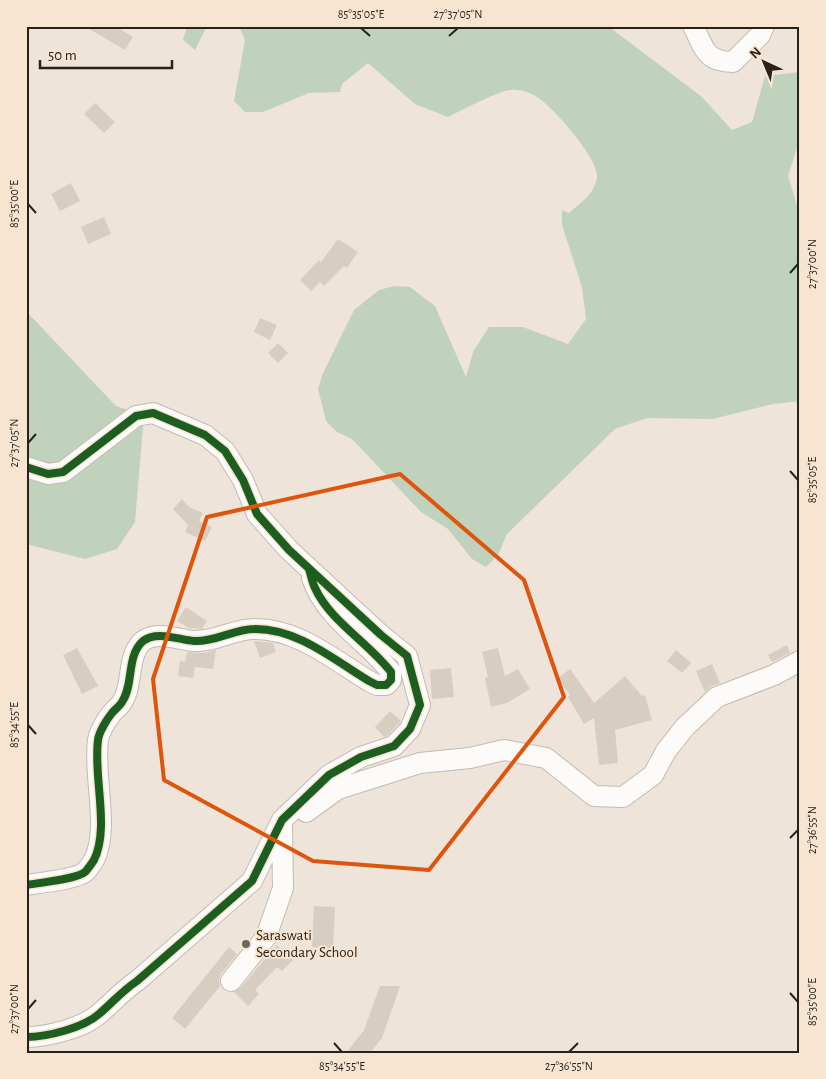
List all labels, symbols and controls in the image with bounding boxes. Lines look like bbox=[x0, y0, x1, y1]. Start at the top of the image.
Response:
text: 85°35'05"E bbox=[338, 8, 385, 20]
text: 27°37'05"N bbox=[434, 8, 482, 20]
scale bar bbox=[40, 38, 172, 70]
north arrow bbox=[738, 38, 788, 88]
text: N bbox=[747, 45, 764, 62]
text: 50 m bbox=[48, 48, 77, 63]
text: 85°35'00"E bbox=[8, 180, 20, 228]
text: 27°37'00"N bbox=[806, 239, 818, 289]
text: 27°37'05"N bbox=[8, 419, 20, 467]
text: 85°35'05"E bbox=[806, 456, 818, 503]
text: 85°34'55"E bbox=[8, 702, 20, 748]
text: 27°36'55"N bbox=[806, 806, 818, 854]
place label: Saraswati Secondary School bbox=[256, 928, 358, 960]
marker: Saraswati Secondary School bbox=[240, 938, 252, 950]
text: 85°35'00"E bbox=[806, 978, 818, 1026]
text: 27°37'00"N bbox=[8, 984, 20, 1034]
text: 85°34'55"E bbox=[319, 1060, 365, 1072]
text: 27°36'55"N bbox=[545, 1060, 593, 1072]

